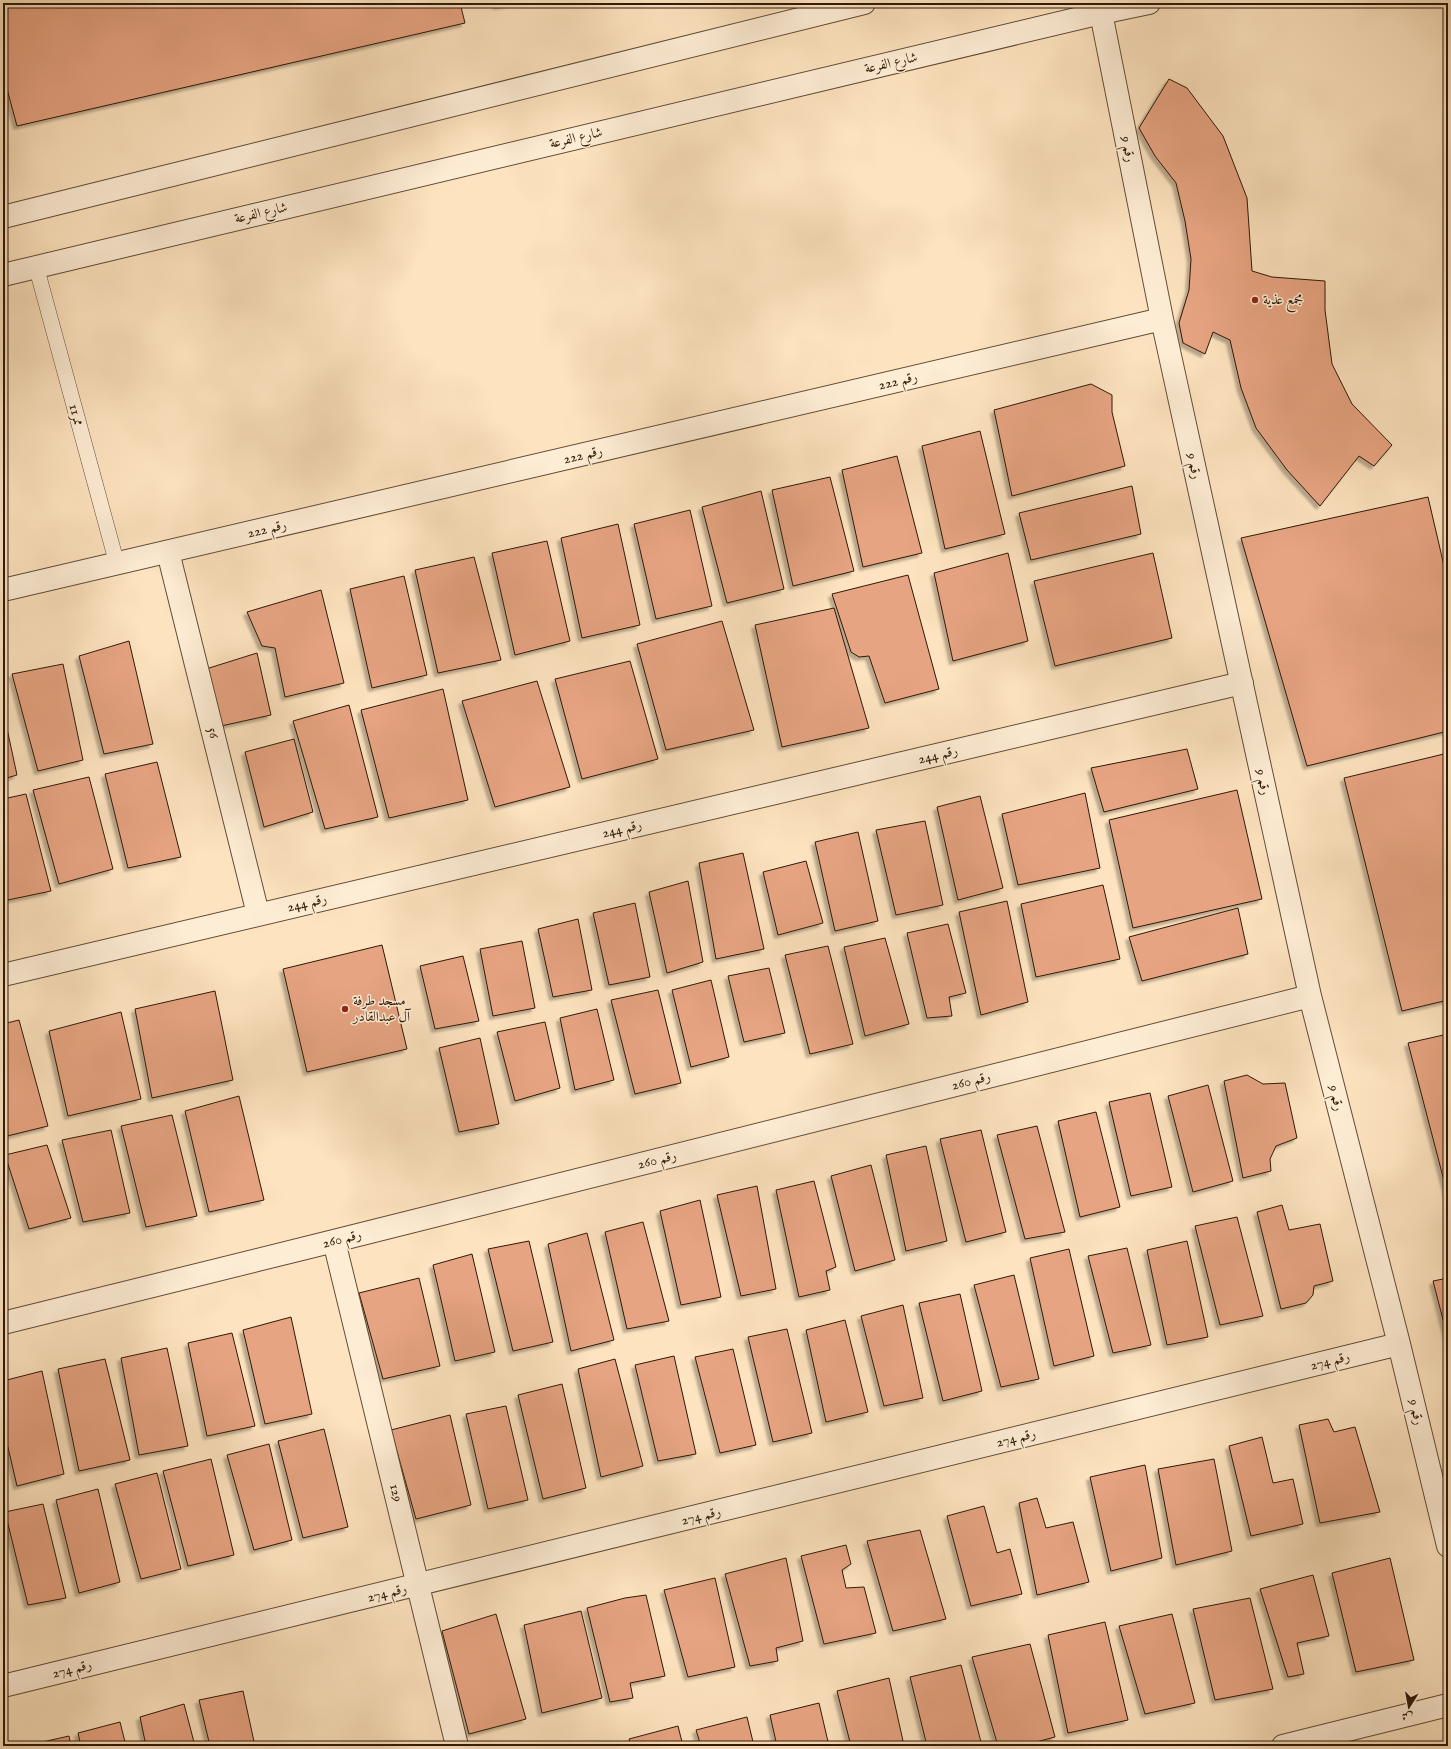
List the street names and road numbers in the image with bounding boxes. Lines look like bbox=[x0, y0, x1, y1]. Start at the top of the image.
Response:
street label: شارع الفرعة bbox=[863, 48, 920, 80]
street label: شارع الفرعة bbox=[548, 123, 605, 155]
street label: رقم 9 bbox=[1113, 133, 1139, 164]
street label: شارع الفرعة bbox=[233, 198, 290, 230]
street label: رقم 222 bbox=[877, 368, 920, 398]
street label: ممر11 bbox=[65, 402, 87, 428]
street label: رقم 222 bbox=[562, 442, 605, 472]
street label: رقم 9 bbox=[1178, 450, 1206, 482]
street label: رقم 222 bbox=[246, 516, 289, 546]
street label: 56 bbox=[203, 726, 223, 742]
street label: رقم 244 bbox=[916, 742, 961, 772]
street label: رقم 9 bbox=[1247, 766, 1275, 798]
street label: رقم 244 bbox=[600, 816, 645, 846]
street label: رقم 244 bbox=[285, 890, 330, 920]
street label: رقم 260 bbox=[950, 1067, 993, 1098]
street label: رقم 9 bbox=[1320, 1082, 1348, 1114]
street label: رقم 260 bbox=[636, 1146, 679, 1177]
street label: رقم 260 bbox=[321, 1225, 364, 1256]
street label: رقم 274 bbox=[1308, 1347, 1352, 1378]
street label: رقم 9 bbox=[1400, 1396, 1428, 1428]
street label: رقم 274 bbox=[994, 1424, 1038, 1455]
street label: 129 bbox=[385, 1482, 407, 1504]
street label: رقم 274 bbox=[679, 1502, 723, 1533]
street label: رقم 274 bbox=[365, 1579, 409, 1610]
street label: رقم 274 bbox=[50, 1655, 94, 1686]

